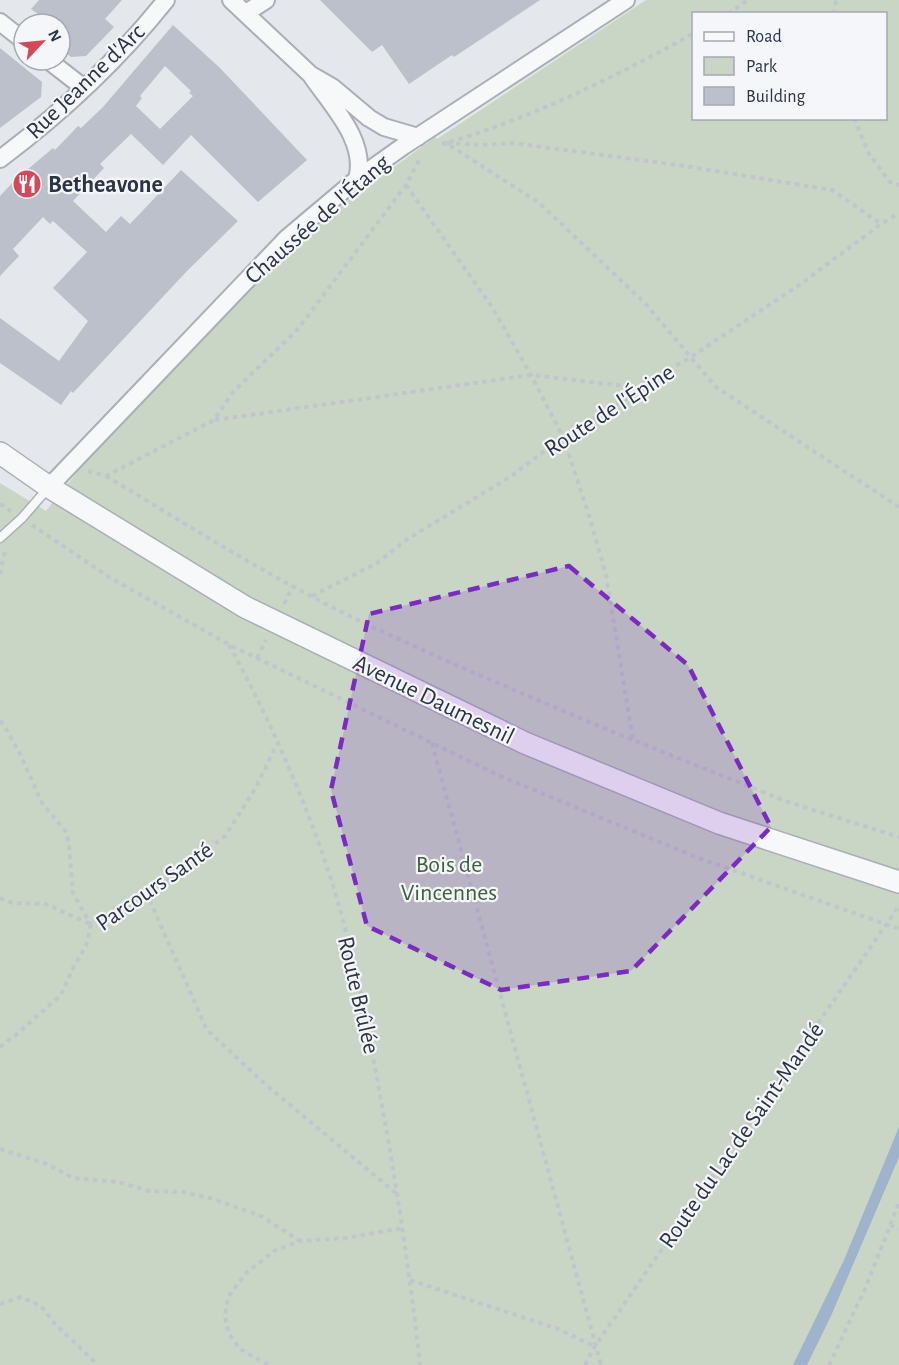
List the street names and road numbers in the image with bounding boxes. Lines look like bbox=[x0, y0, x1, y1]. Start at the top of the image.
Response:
street label: Rue Jeanne d'Arc bbox=[22, 20, 149, 144]
street label: Chaussée de l'Étang bbox=[239, 149, 395, 289]
street label: Route de l'Épine bbox=[539, 358, 679, 462]
street label: Avenue Daumesnil bbox=[349, 651, 518, 749]
street label: Parcours Santé bbox=[92, 838, 217, 936]
street label: Route Brûlée bbox=[333, 934, 383, 1056]
street label: Route du Lac de Saint-Mandé bbox=[655, 1019, 829, 1253]

